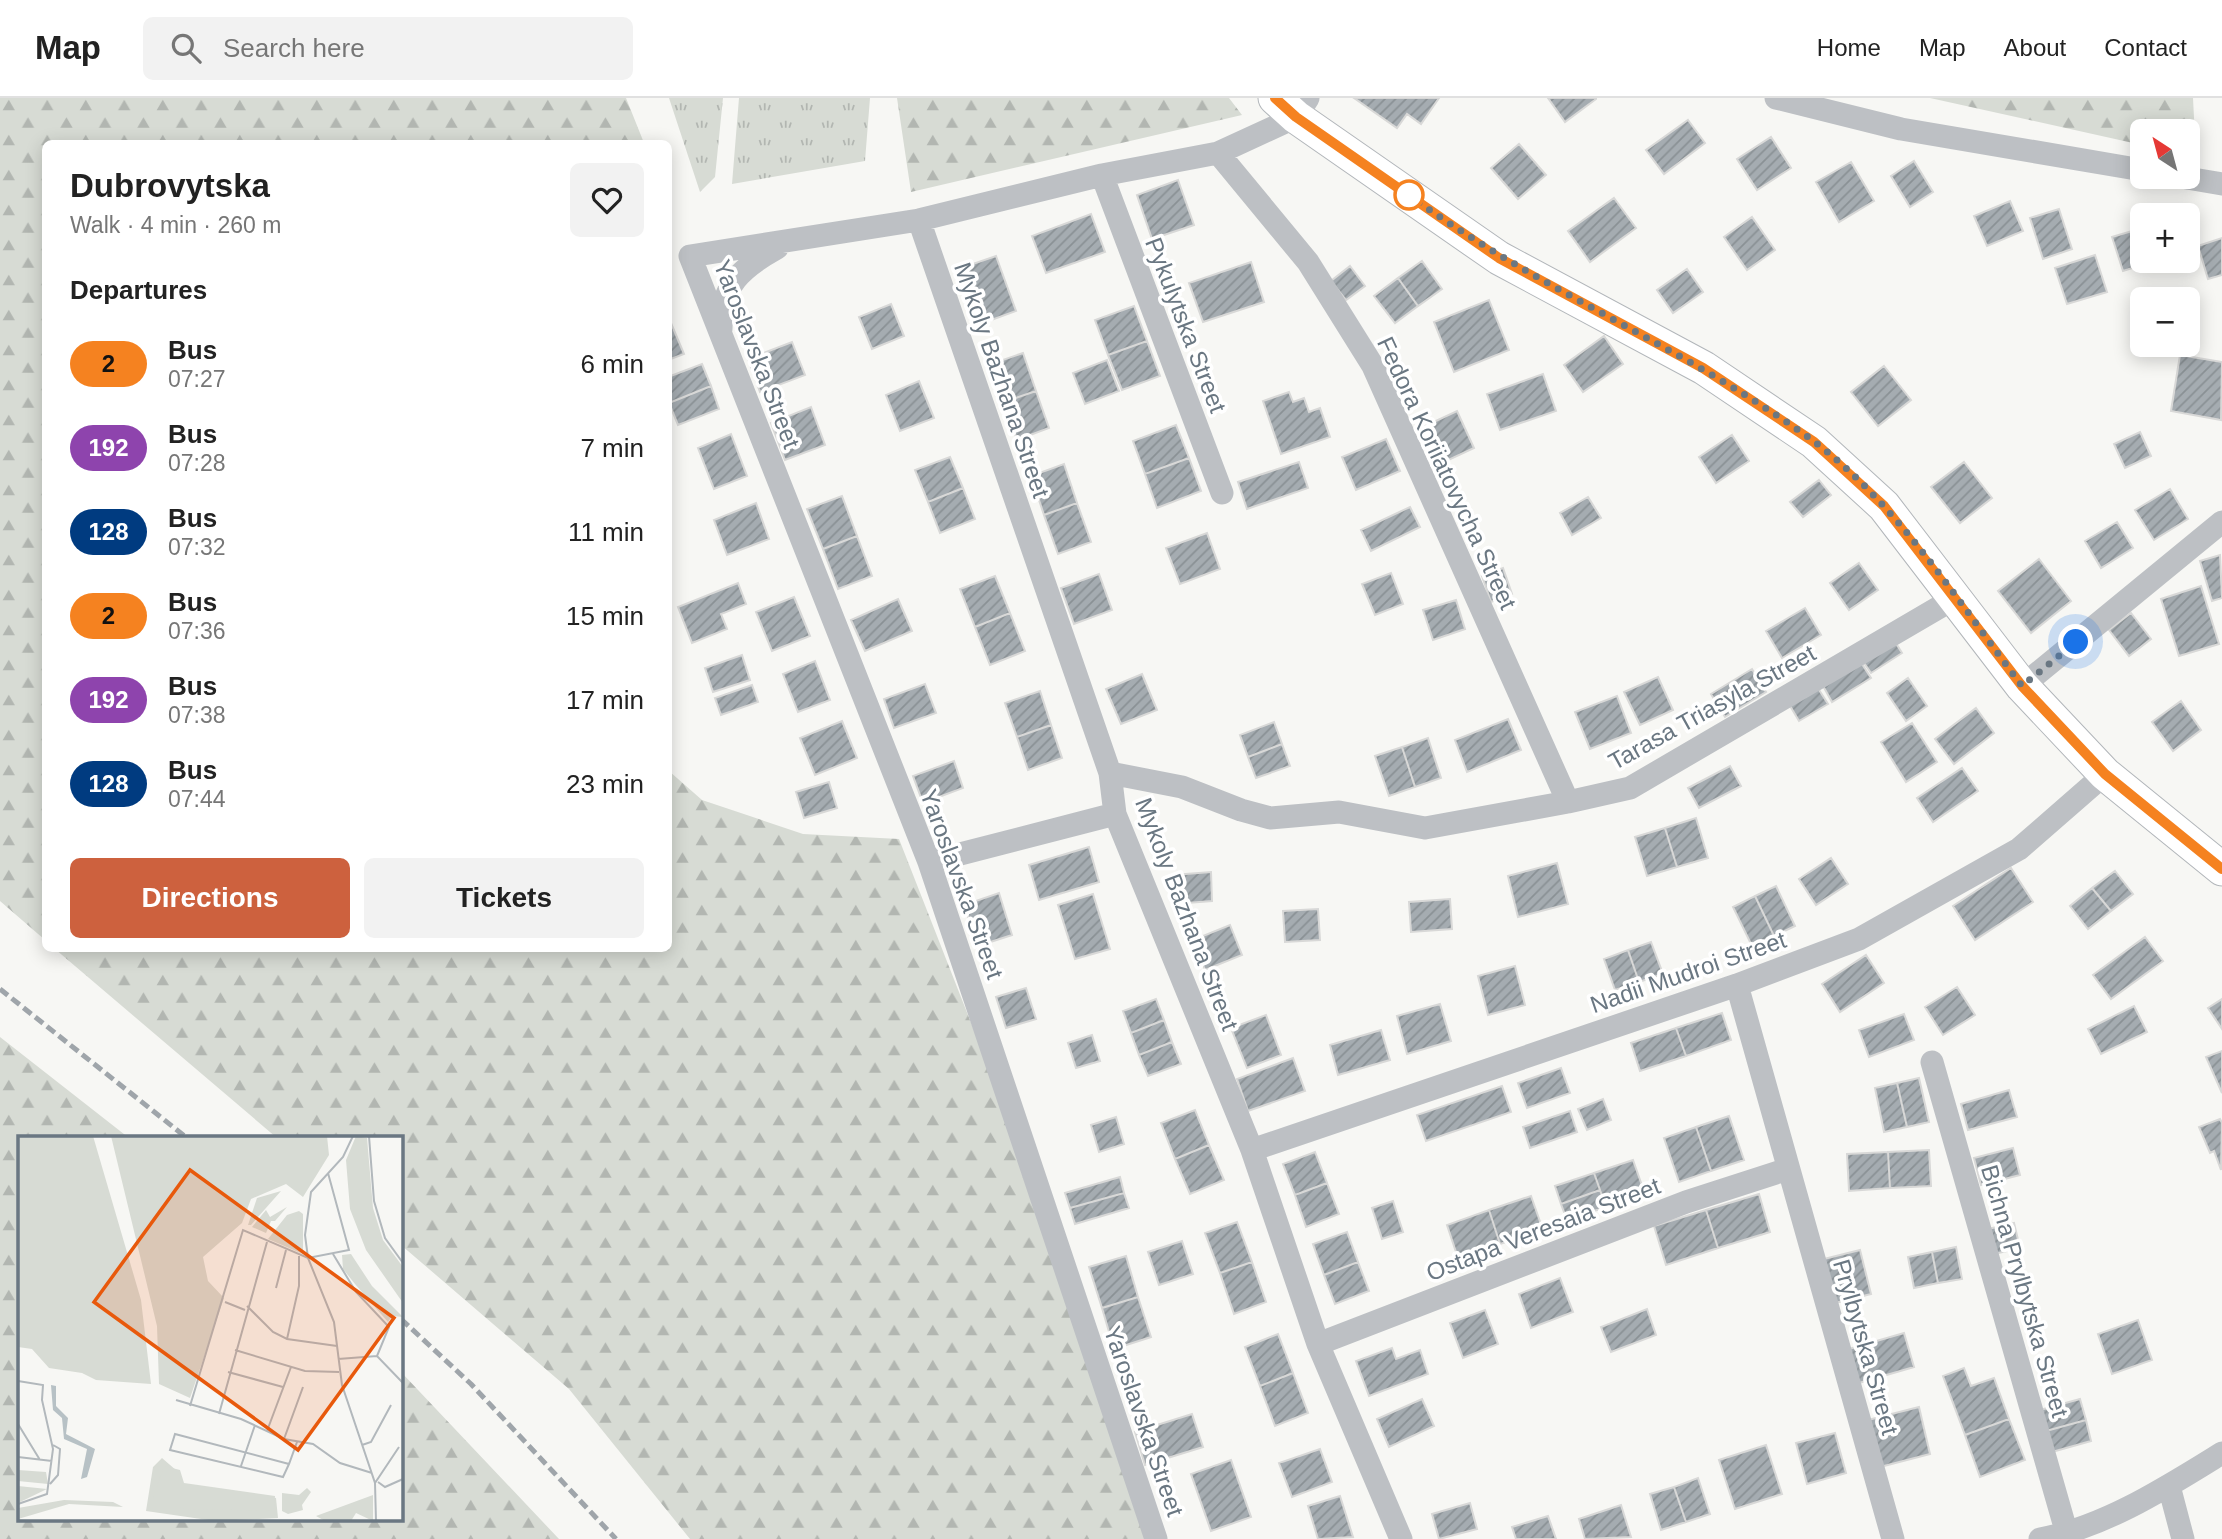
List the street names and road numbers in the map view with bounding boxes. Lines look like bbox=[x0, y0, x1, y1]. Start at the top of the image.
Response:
street label: Pykulytska Street bbox=[1140, 234, 1232, 417]
street label: Yaroslavska Street bbox=[709, 256, 805, 452]
street label: Mykoly Bazhana Street bbox=[949, 259, 1055, 501]
street label: Fedora Koriiatovycha Street bbox=[1372, 332, 1522, 614]
street label: Tarasa Triasyla Street bbox=[1604, 639, 1820, 775]
street label: Yaroslavska Street bbox=[915, 786, 1009, 983]
street label: Mykoly Bazhana Street bbox=[1130, 794, 1244, 1034]
street label: Nadii Mudroi Street bbox=[1586, 926, 1790, 1018]
street label: Bichna Prylbytska Street bbox=[1976, 1162, 2074, 1421]
street label: Ostapa Veresaia Street bbox=[1422, 1172, 1664, 1286]
street label: Prylbytska Street bbox=[1828, 1256, 1904, 1438]
street label: Yaroslavska Street bbox=[1099, 1322, 1189, 1520]

